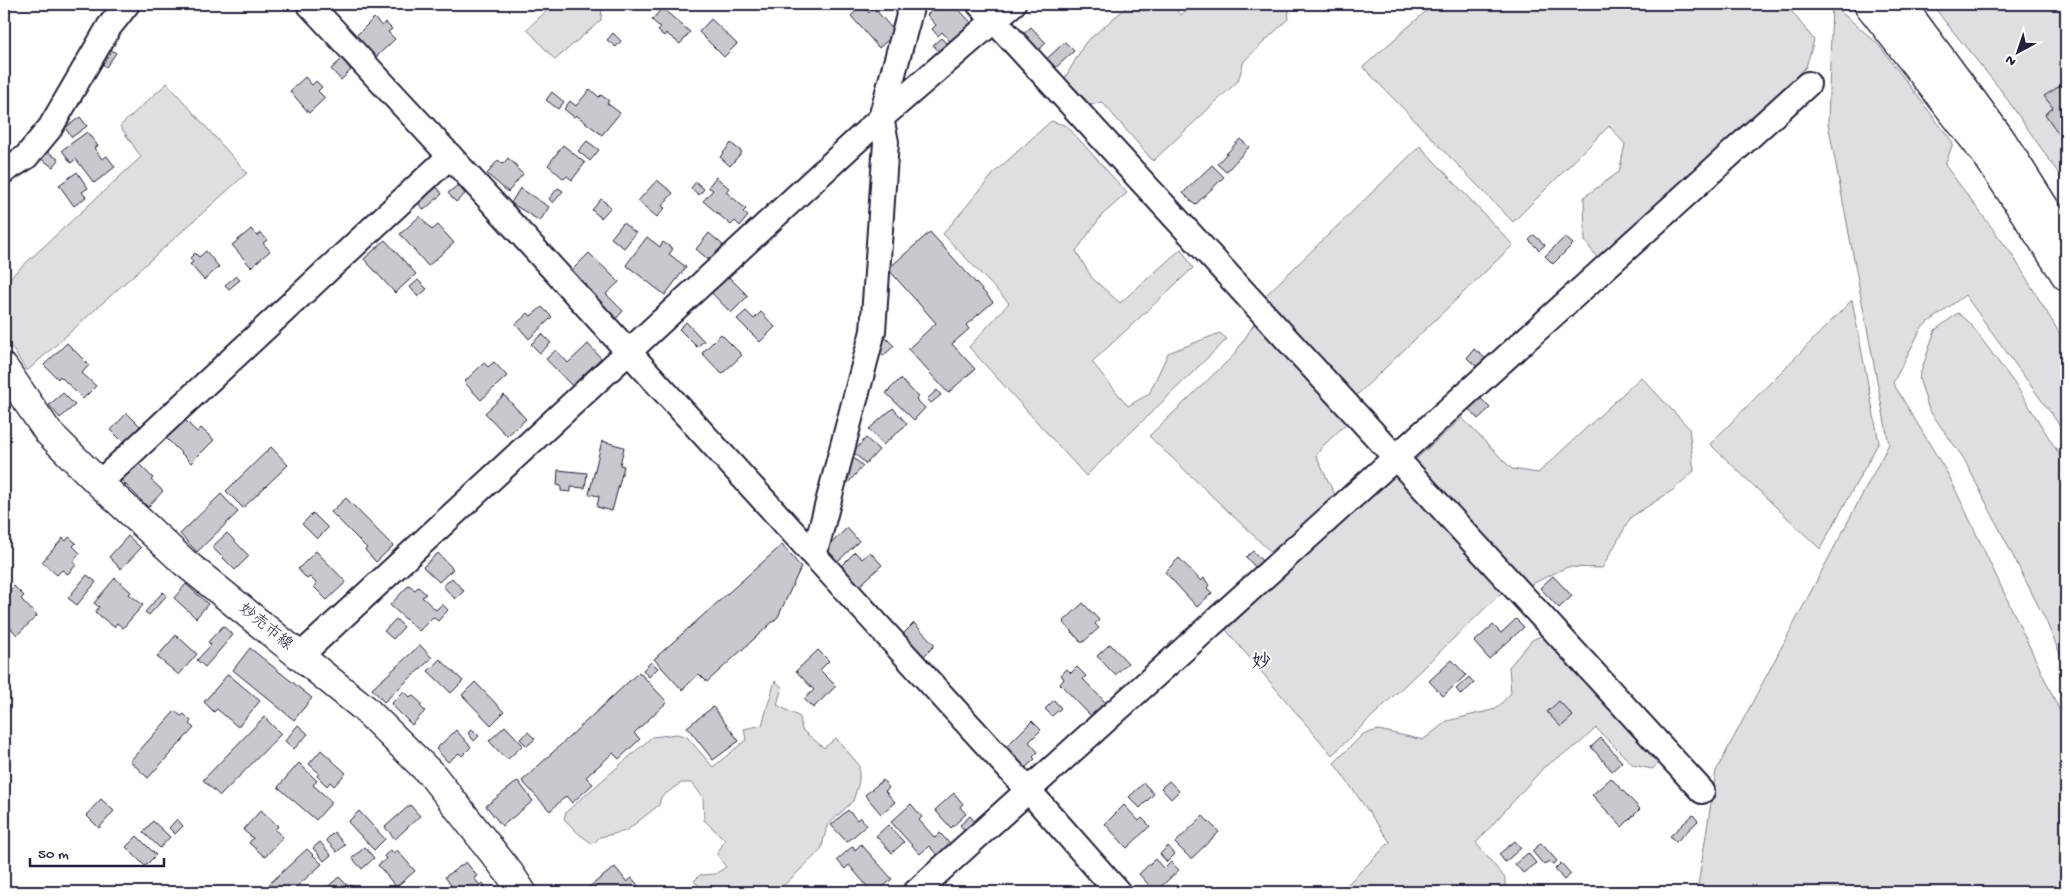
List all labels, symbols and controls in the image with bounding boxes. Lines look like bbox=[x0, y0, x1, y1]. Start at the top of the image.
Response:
north arrow bbox=[1992, 28, 2042, 78]
text: N bbox=[2002, 51, 2020, 69]
street label: 妙売市線 bbox=[234, 599, 297, 656]
district label: 妙 bbox=[1251, 651, 1271, 675]
scale bar bbox=[30, 836, 164, 868]
text: 50 m bbox=[38, 846, 69, 864]

